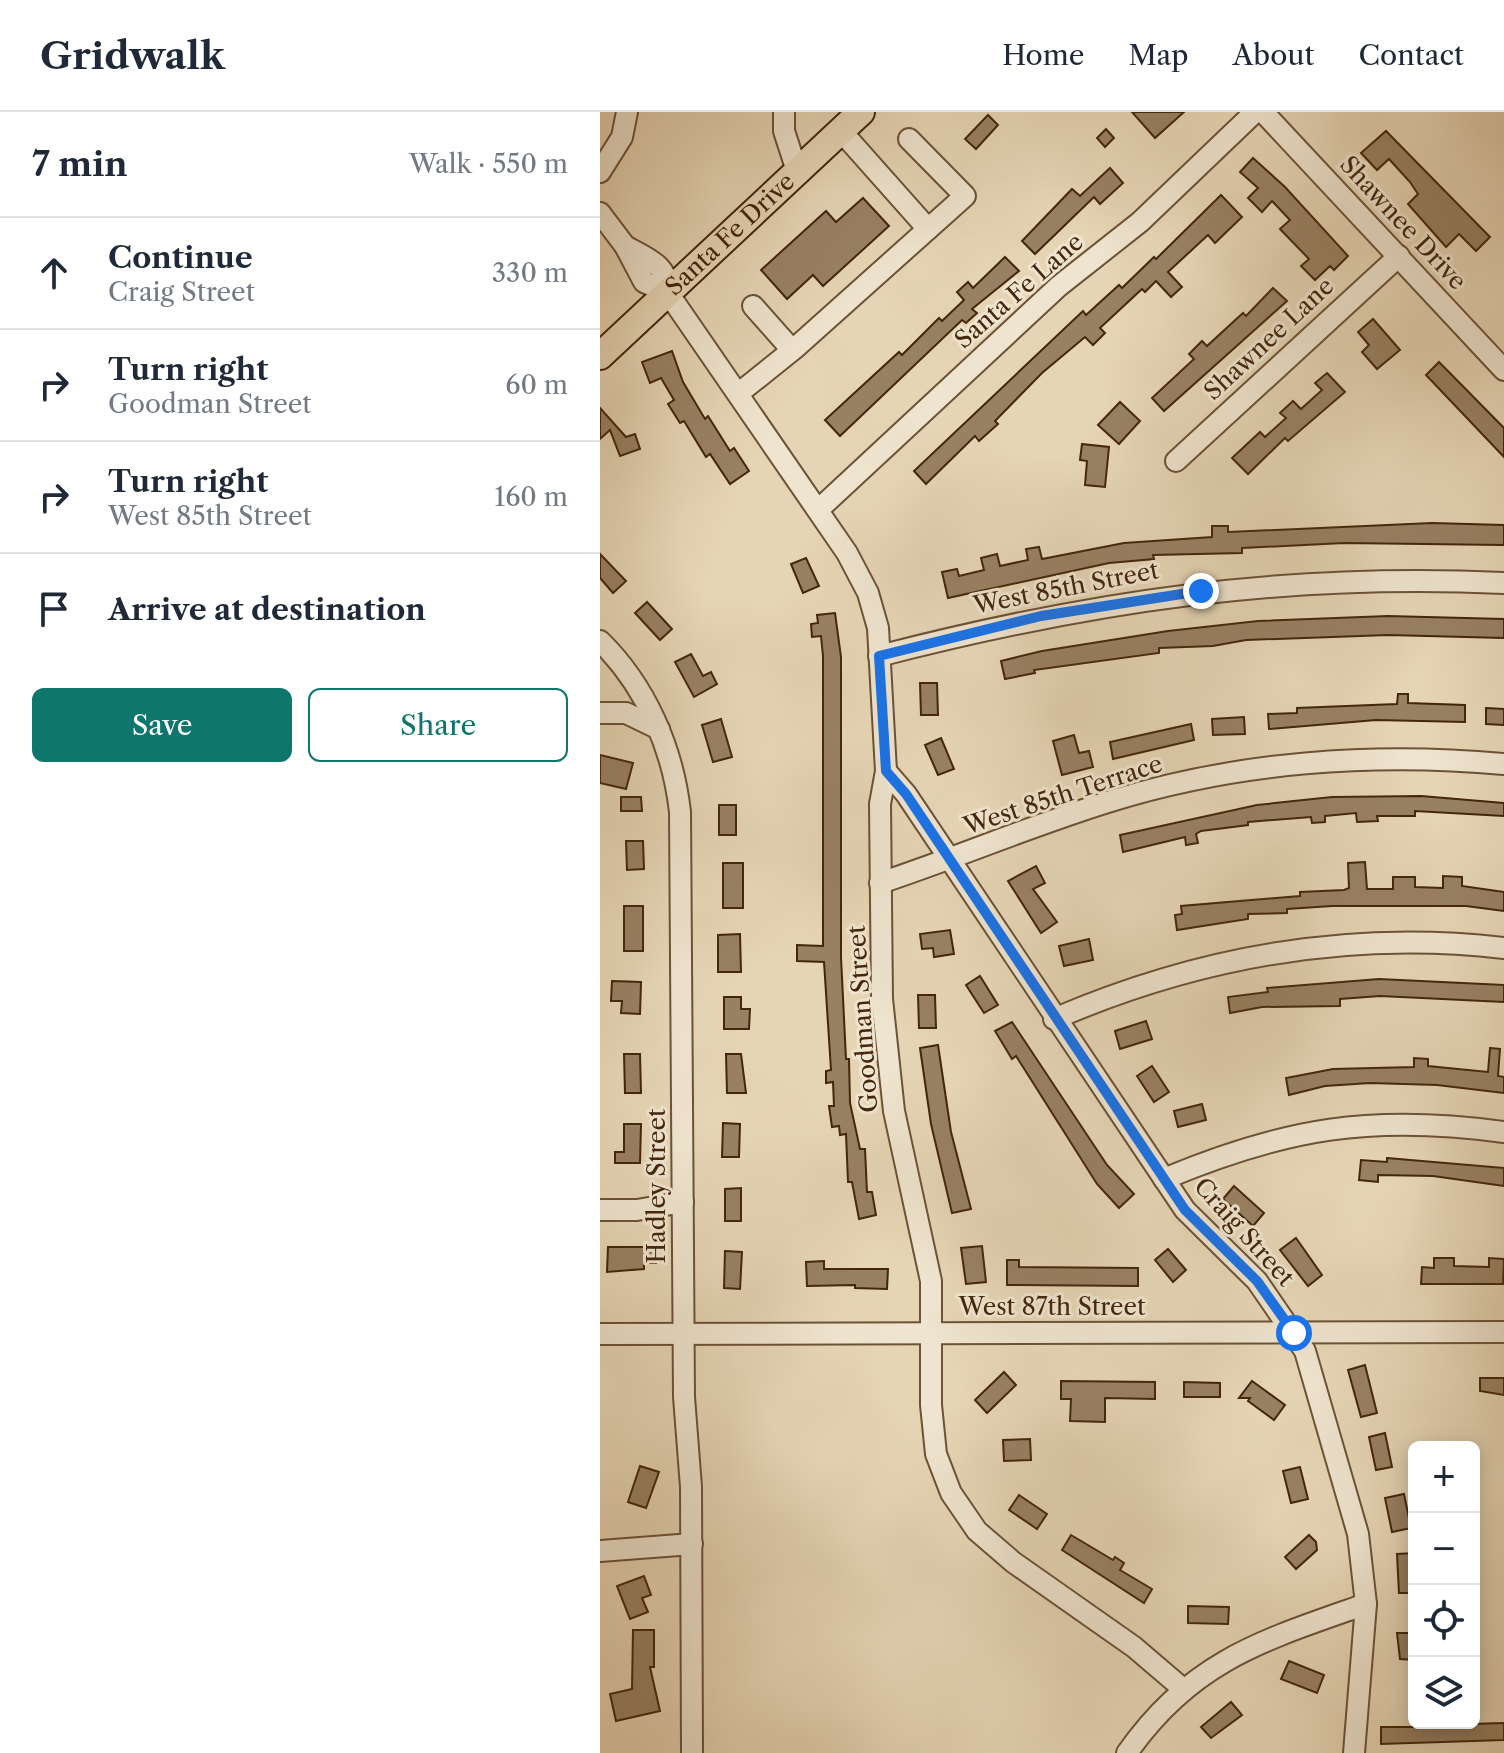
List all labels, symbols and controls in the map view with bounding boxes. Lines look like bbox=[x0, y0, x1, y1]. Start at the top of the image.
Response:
text: Gridwalk bbox=[40, 32, 225, 79]
text: Home bbox=[1002, 38, 1084, 72]
text: Map bbox=[1128, 38, 1188, 72]
text: About bbox=[1232, 38, 1314, 72]
text: Contact bbox=[1358, 38, 1464, 72]
text: 7 min bbox=[32, 143, 128, 185]
text: Walk · 550 m bbox=[409, 148, 568, 180]
street label: Shawnee Drive bbox=[1334, 150, 1473, 295]
street label: Santa Fe Drive bbox=[659, 167, 800, 301]
street label: Santa Fe Lane bbox=[949, 227, 1089, 354]
text: Continue bbox=[108, 239, 253, 276]
icon: ahead bbox=[32, 251, 76, 295]
text: 330 m bbox=[492, 257, 568, 289]
street label: Shawnee Lane bbox=[1198, 271, 1339, 406]
text: Craig Street bbox=[108, 276, 255, 308]
text: Turn right bbox=[108, 351, 268, 388]
icon: right bbox=[32, 363, 76, 407]
text: 60 m bbox=[505, 369, 568, 401]
text: Goodman Street bbox=[108, 388, 311, 420]
text: Turn right bbox=[108, 463, 268, 500]
icon: right bbox=[32, 475, 76, 519]
text: 160 m bbox=[494, 481, 568, 513]
text: West 85th Street bbox=[108, 500, 312, 532]
street label: West 85th Street bbox=[970, 555, 1161, 620]
route end bbox=[1183, 573, 1219, 609]
icon: arrive bbox=[32, 587, 76, 631]
text: Arrive at destination bbox=[108, 591, 426, 628]
button: Save bbox=[32, 688, 292, 762]
button: Share bbox=[308, 688, 568, 762]
street label: West 85th Terrace bbox=[959, 749, 1166, 841]
street label: Goodman Street bbox=[841, 924, 884, 1114]
street label: Hadley Street bbox=[642, 1108, 671, 1263]
street label: Craig Street bbox=[1188, 1172, 1301, 1292]
street label: West 87th Street bbox=[958, 1292, 1146, 1321]
route start bbox=[1276, 1315, 1312, 1351]
map controls bbox=[1408, 1441, 1480, 1729]
button: + bbox=[1408, 1441, 1480, 1513]
button: − bbox=[1408, 1513, 1480, 1585]
button: locate bbox=[1408, 1585, 1480, 1657]
button: layers bbox=[1408, 1657, 1480, 1729]

